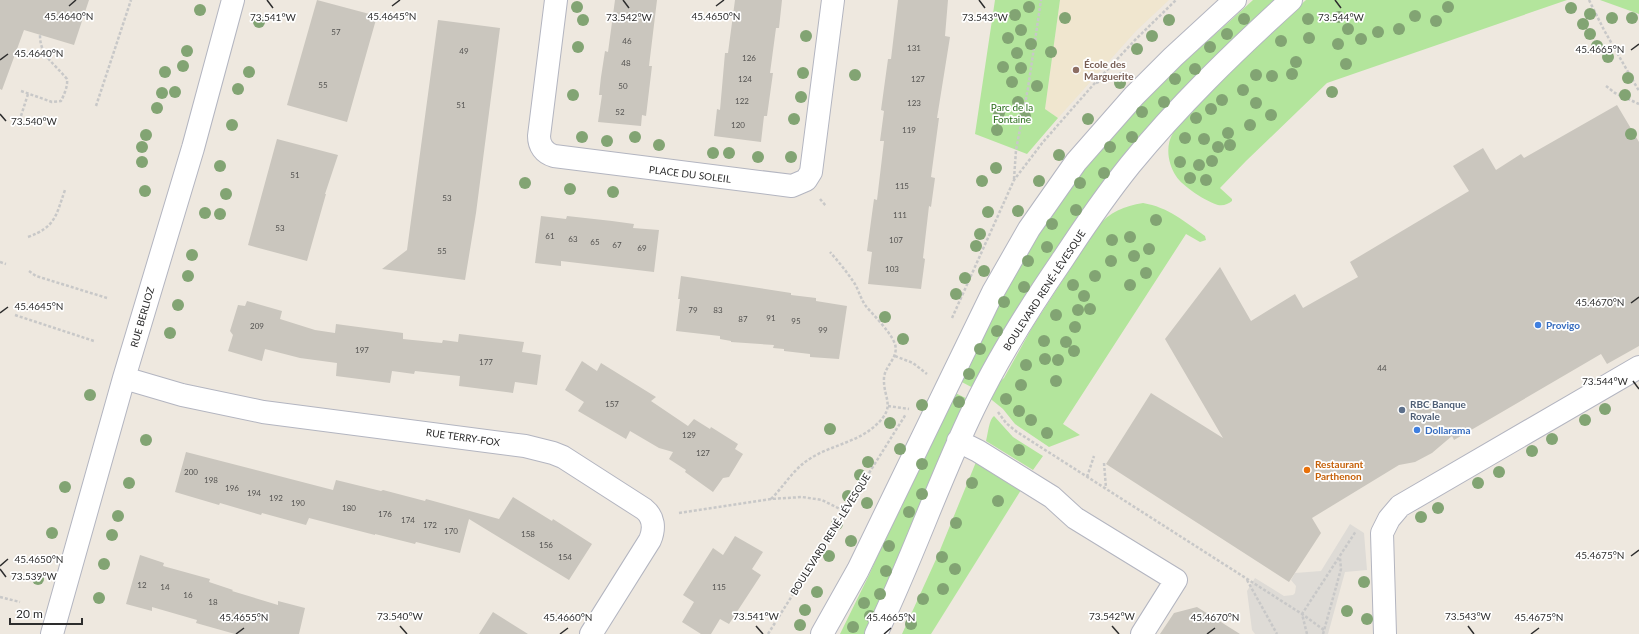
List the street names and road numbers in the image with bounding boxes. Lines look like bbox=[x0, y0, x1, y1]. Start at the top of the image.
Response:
street label: PLACE DU SOLEIL bbox=[648, 163, 732, 185]
street label: BOULEVARD RENÉ-LÉVESQUE bbox=[1000, 227, 1088, 353]
street label: RUE BERLIOZ bbox=[128, 285, 156, 349]
street label: RUE TERRY-FOX bbox=[425, 426, 501, 448]
street label: BOULEVARD RENÉ-LÉVESQUE bbox=[787, 471, 873, 597]

